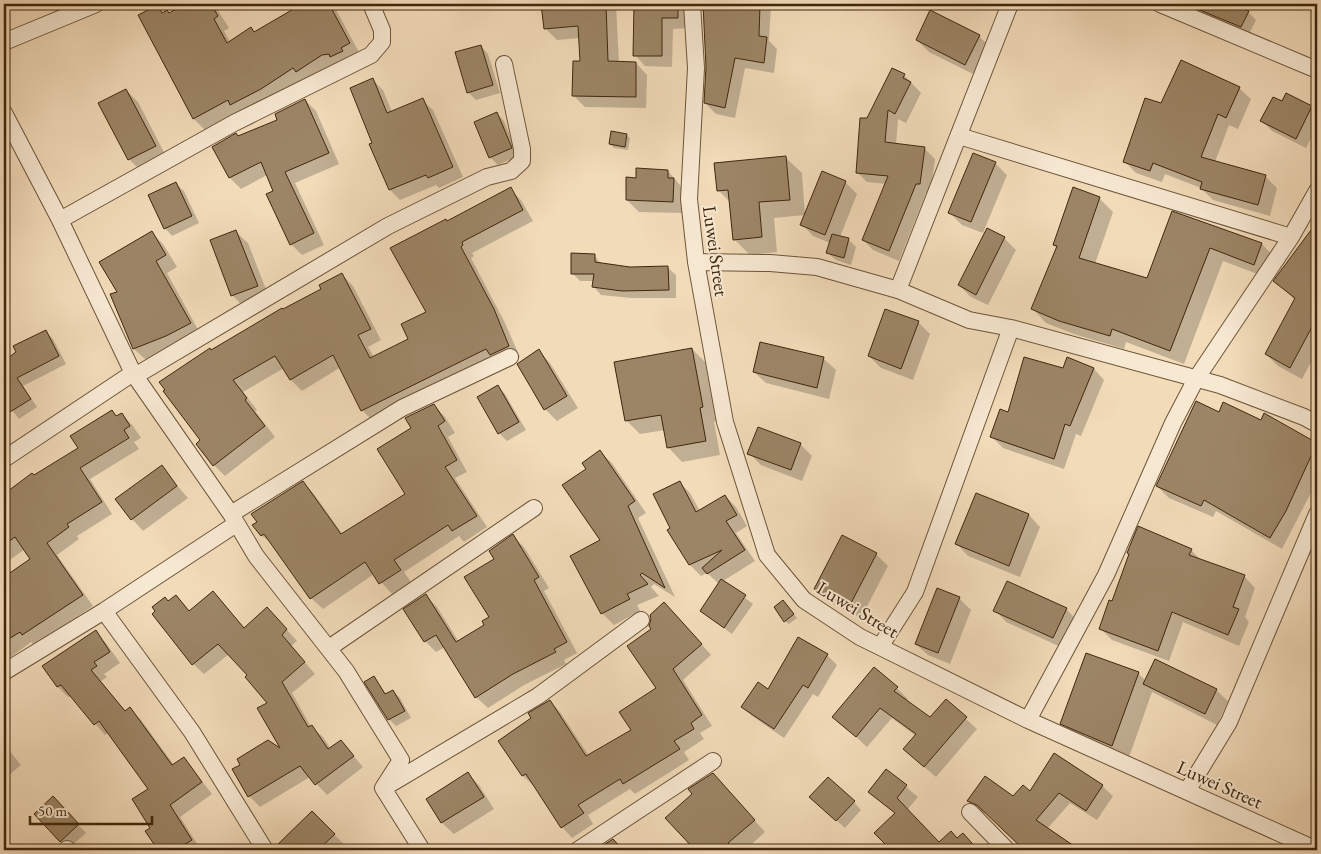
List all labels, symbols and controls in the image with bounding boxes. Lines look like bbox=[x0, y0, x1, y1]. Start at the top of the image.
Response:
street label: Luwei Street bbox=[697, 204, 734, 298]
street label: Luwei Street bbox=[812, 575, 903, 644]
street label: Luwei Street bbox=[1173, 754, 1267, 814]
scale bar bbox=[30, 794, 152, 826]
text: 50 m bbox=[38, 801, 67, 820]

